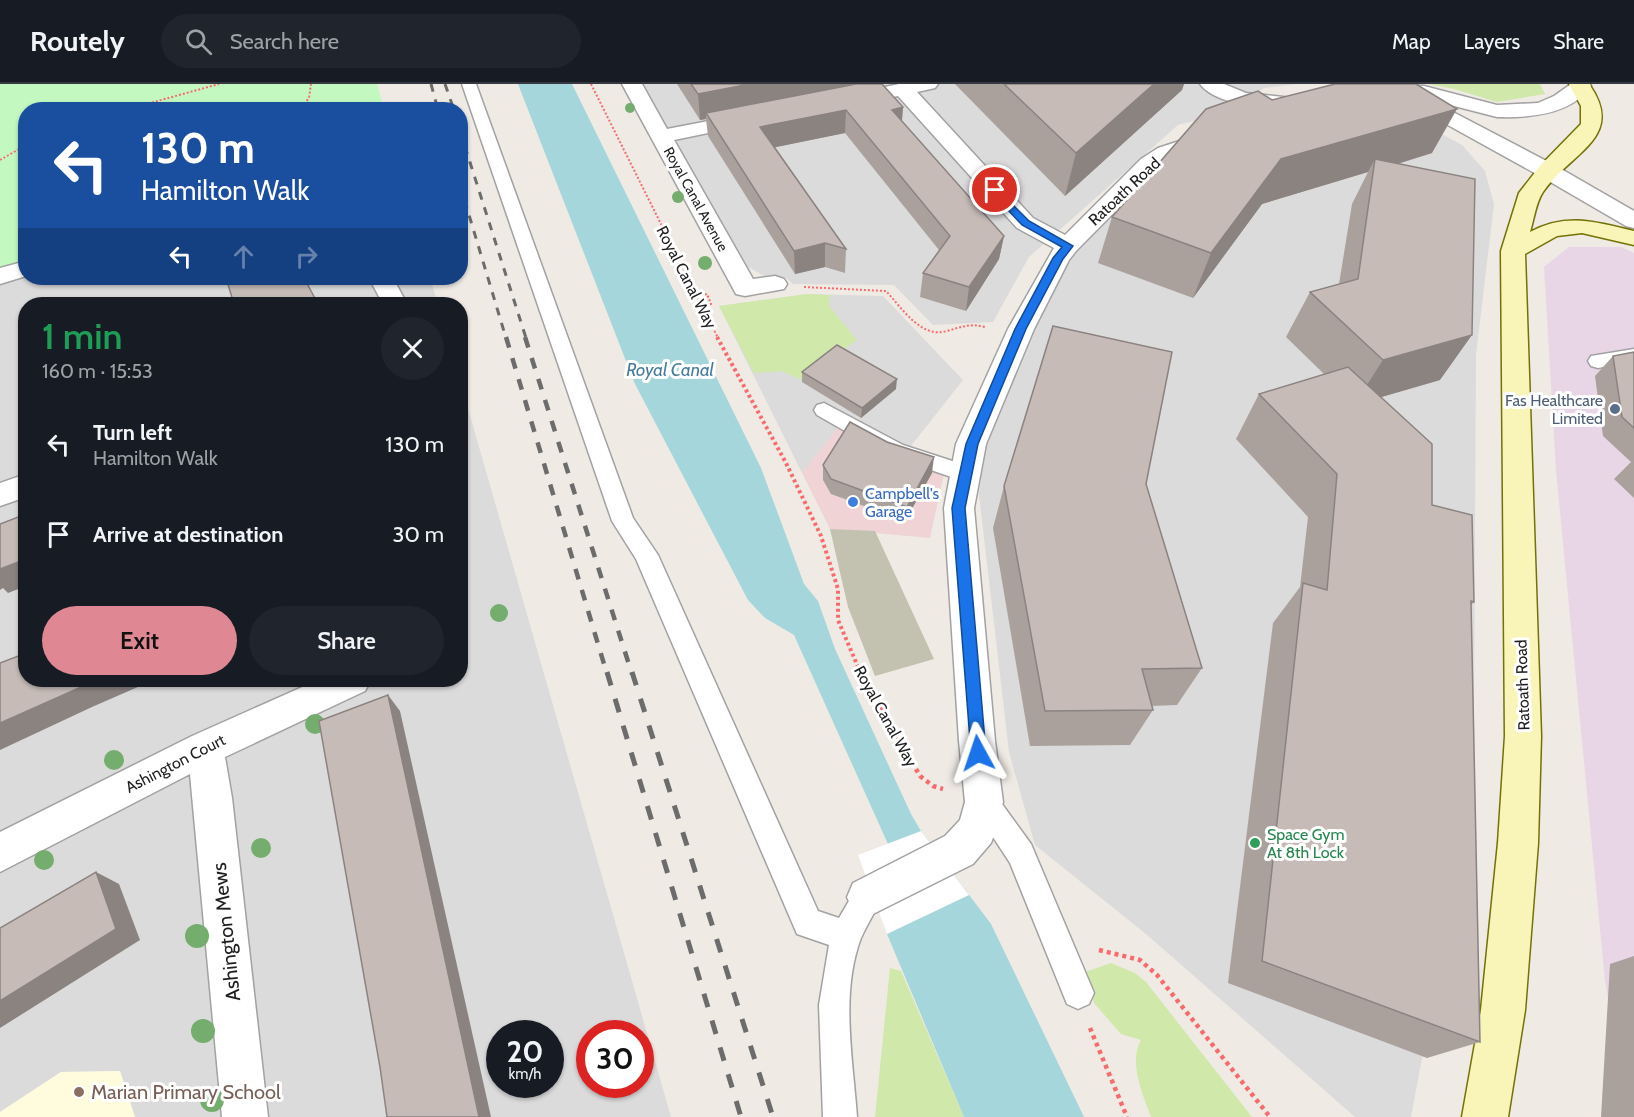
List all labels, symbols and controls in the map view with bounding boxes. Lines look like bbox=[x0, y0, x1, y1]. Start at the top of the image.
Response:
search box bbox=[161, 14, 581, 68]
text: Routely bbox=[30, 24, 125, 58]
icon: search bbox=[182, 25, 215, 58]
text: Search here bbox=[230, 28, 339, 55]
text: Map bbox=[1392, 29, 1431, 54]
text: Layers bbox=[1464, 29, 1520, 54]
text: Share bbox=[1553, 29, 1604, 54]
text: 130 m bbox=[141, 122, 255, 174]
icon: left bbox=[42, 126, 120, 204]
street label: Royal Canal Avenue bbox=[660, 144, 732, 254]
street label: Ratoath Road bbox=[1085, 153, 1164, 229]
pin bbox=[969, 164, 1020, 215]
icon: arrive bbox=[978, 173, 1011, 206]
text: Hamilton Walk bbox=[141, 174, 309, 207]
street label: Royal Canal Way bbox=[653, 223, 721, 332]
icon: left bbox=[164, 240, 197, 273]
icon: ahead bbox=[227, 240, 260, 273]
icon: right bbox=[290, 240, 323, 273]
text: 1 min bbox=[42, 314, 122, 358]
button: close bbox=[381, 317, 444, 380]
text: 160 m · 15:53 bbox=[42, 359, 153, 383]
water label: Royal Canal bbox=[626, 359, 715, 381]
place label: Fas Healthcare Limited bbox=[1505, 391, 1603, 428]
marker: Fas Healthcare Limited bbox=[1608, 402, 1622, 416]
text: Turn left bbox=[93, 419, 172, 446]
icon: left bbox=[42, 428, 75, 461]
text: 130 m bbox=[385, 431, 444, 458]
text: Hamilton Walk bbox=[93, 446, 218, 470]
place label: Campbell's Garage bbox=[865, 484, 940, 521]
marker: Campbell's Garage bbox=[846, 495, 860, 509]
icon: arrive bbox=[42, 518, 75, 551]
text: Arrive at destination bbox=[93, 521, 283, 548]
text: 30 m bbox=[392, 521, 444, 548]
button: Exit bbox=[42, 606, 237, 675]
button: Share bbox=[249, 606, 444, 675]
street label: Ratoath Road bbox=[1511, 639, 1534, 731]
street label: Royal Canal Way bbox=[850, 662, 921, 770]
position arrow bbox=[946, 721, 1010, 785]
street label: Ashington Court bbox=[122, 730, 229, 797]
place label: Space Gym At 8th Lock bbox=[1267, 825, 1345, 862]
marker: Space Gym At 8th Lock bbox=[1248, 836, 1262, 850]
street label: Ashington Mews bbox=[207, 862, 245, 1002]
speed limit sign: 30 bbox=[576, 1020, 654, 1098]
text: 20 bbox=[506, 1033, 544, 1070]
text: km/h bbox=[509, 1065, 541, 1083]
place label: Marian Primary School bbox=[91, 1080, 281, 1104]
marker: Marian Primary School bbox=[72, 1085, 86, 1099]

